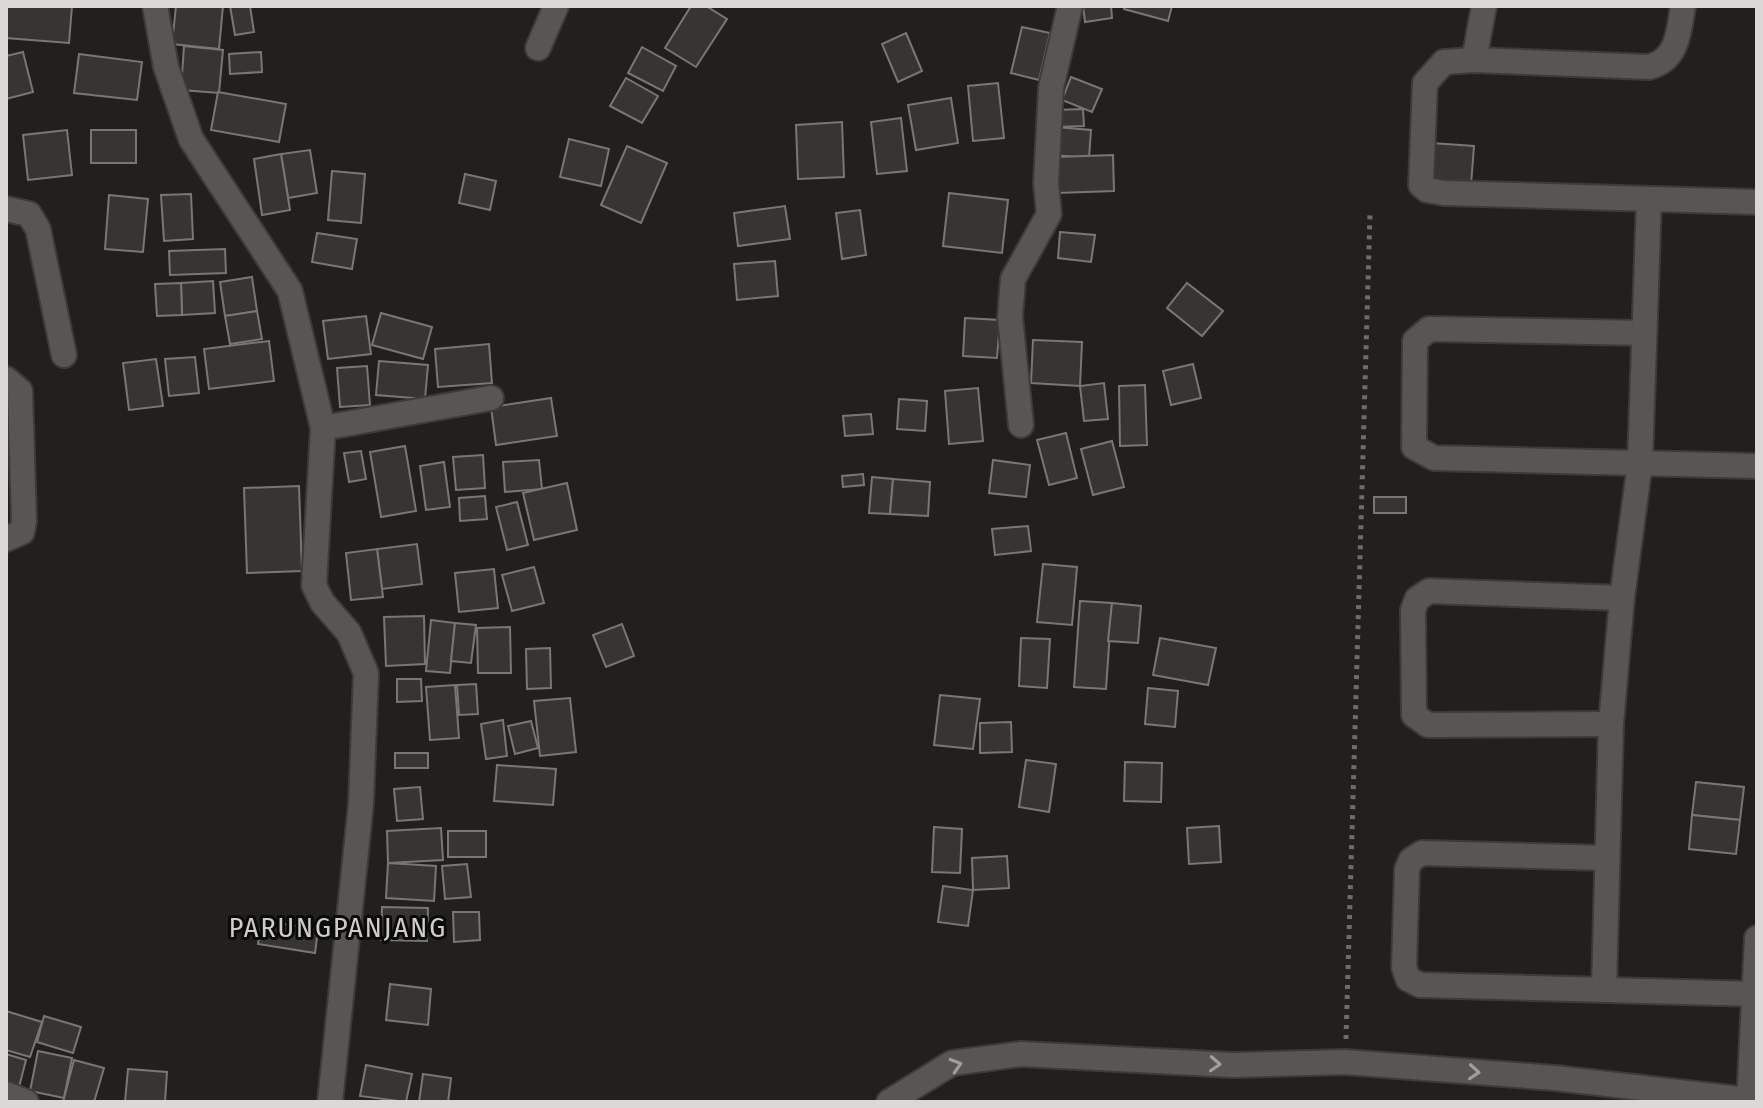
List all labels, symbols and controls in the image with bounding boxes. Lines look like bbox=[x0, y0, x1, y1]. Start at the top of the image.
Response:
district label: PARUNGPANJANG bbox=[229, 911, 447, 944]
one-way arrow bbox=[1209, 1055, 1222, 1072]
one-way arrow bbox=[949, 1057, 962, 1074]
one-way arrow bbox=[1468, 1063, 1481, 1080]

